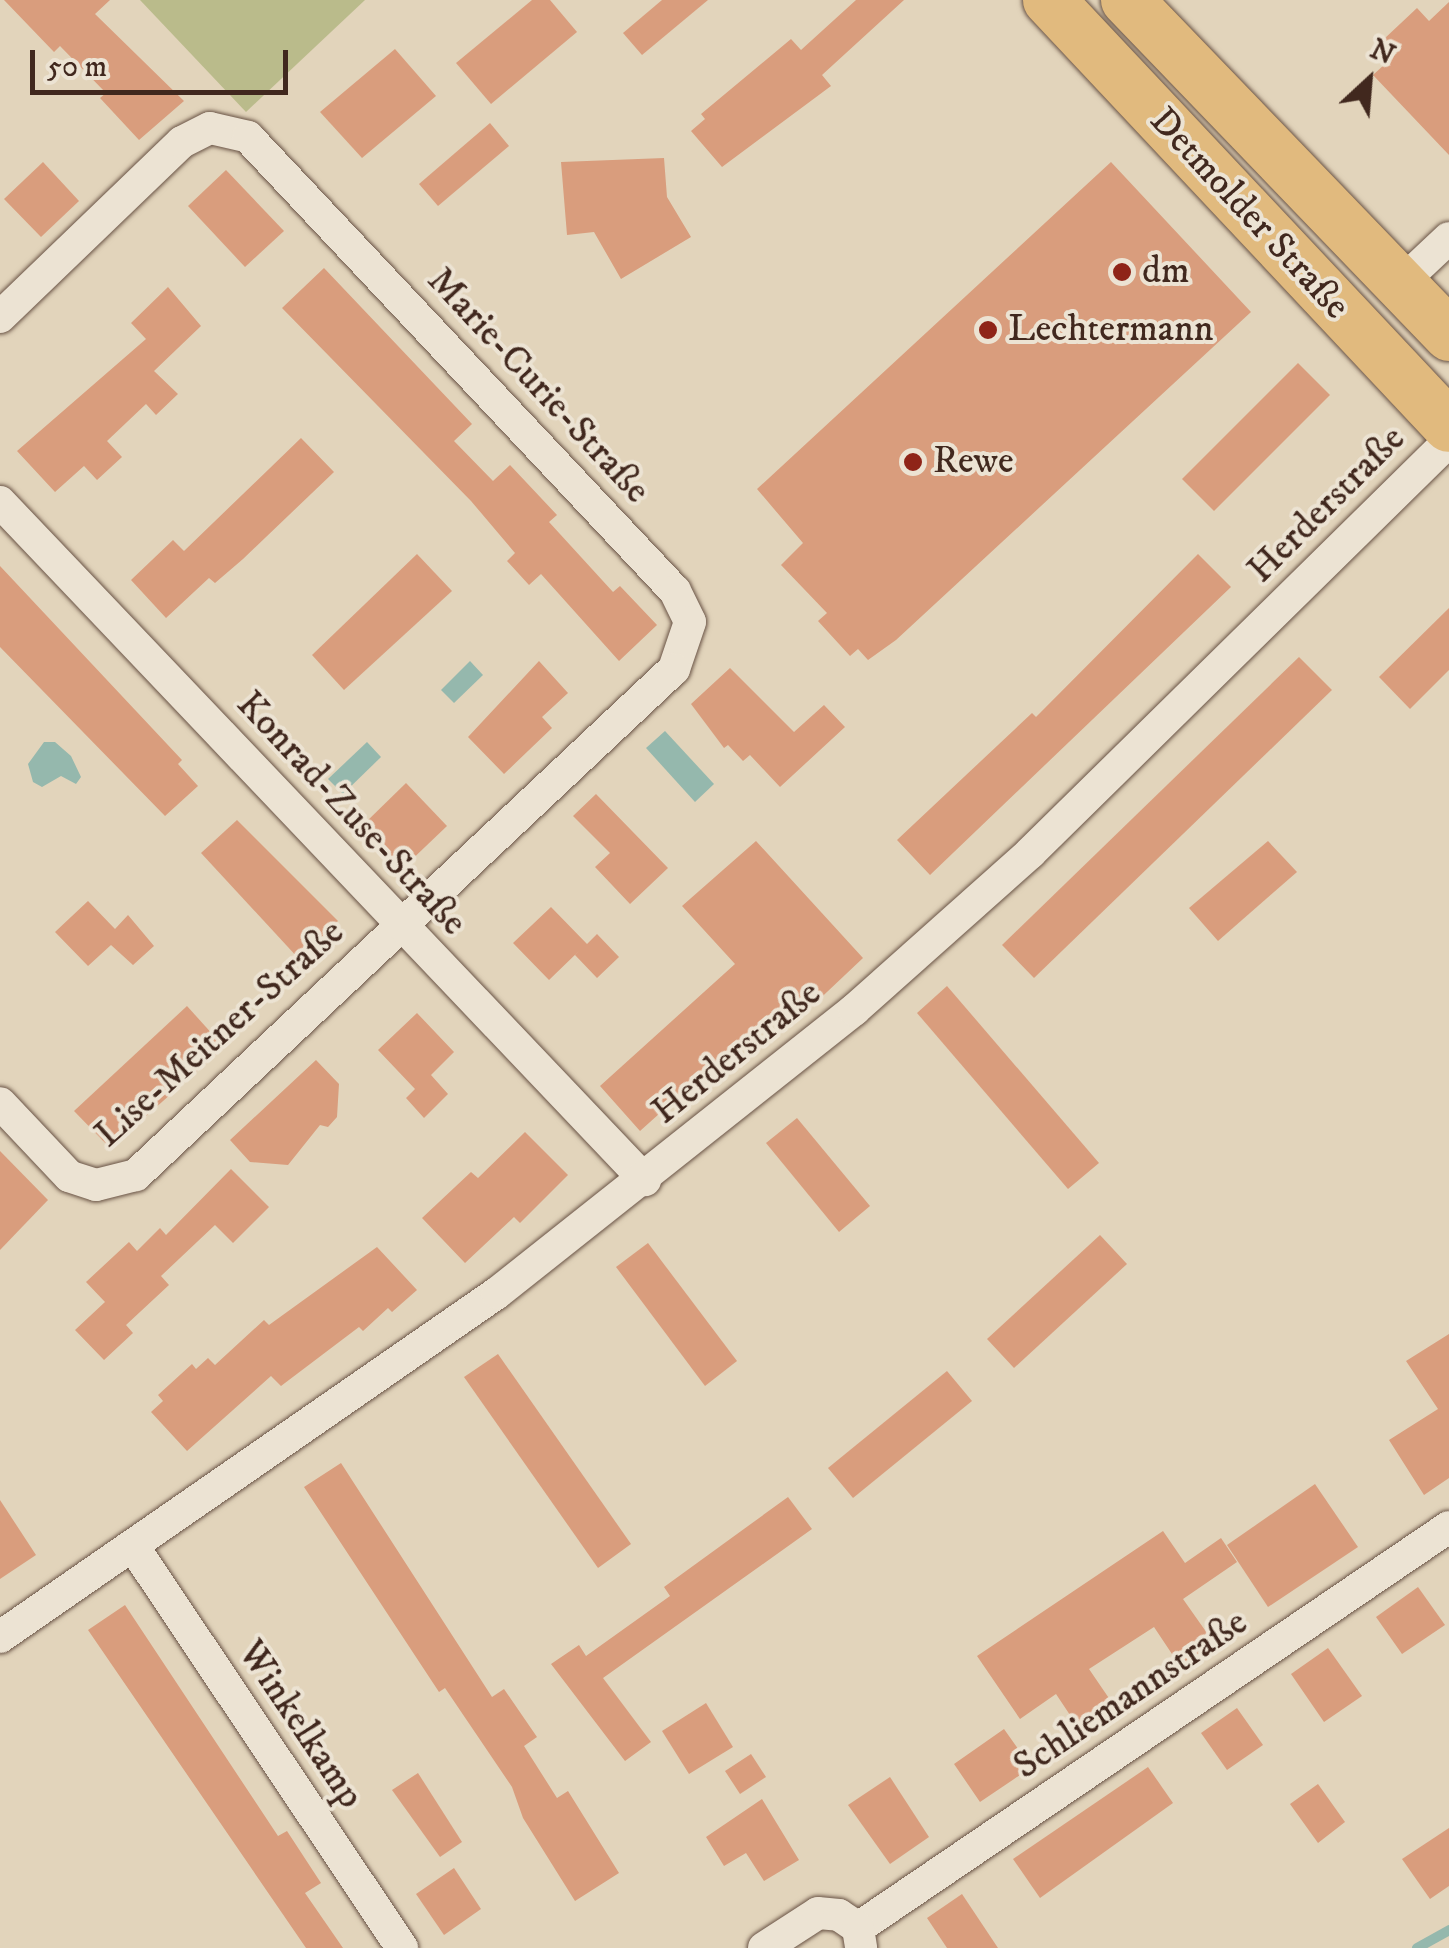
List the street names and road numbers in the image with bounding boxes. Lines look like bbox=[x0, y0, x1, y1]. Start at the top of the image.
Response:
street label: Detmolder Straße bbox=[1139, 99, 1359, 329]
street label: Marie-Curie-Straße bbox=[417, 259, 659, 513]
street label: Herderstraße bbox=[1239, 417, 1415, 593]
street label: Konrad-Zuse-Straße bbox=[226, 683, 476, 945]
street label: Lise-Meitner-Straße bbox=[86, 910, 354, 1158]
street label: Herderstraße bbox=[643, 971, 831, 1135]
street label: Schliemannstraße bbox=[1006, 1600, 1256, 1790]
street label: Winkelkamp bbox=[227, 1632, 373, 1818]

